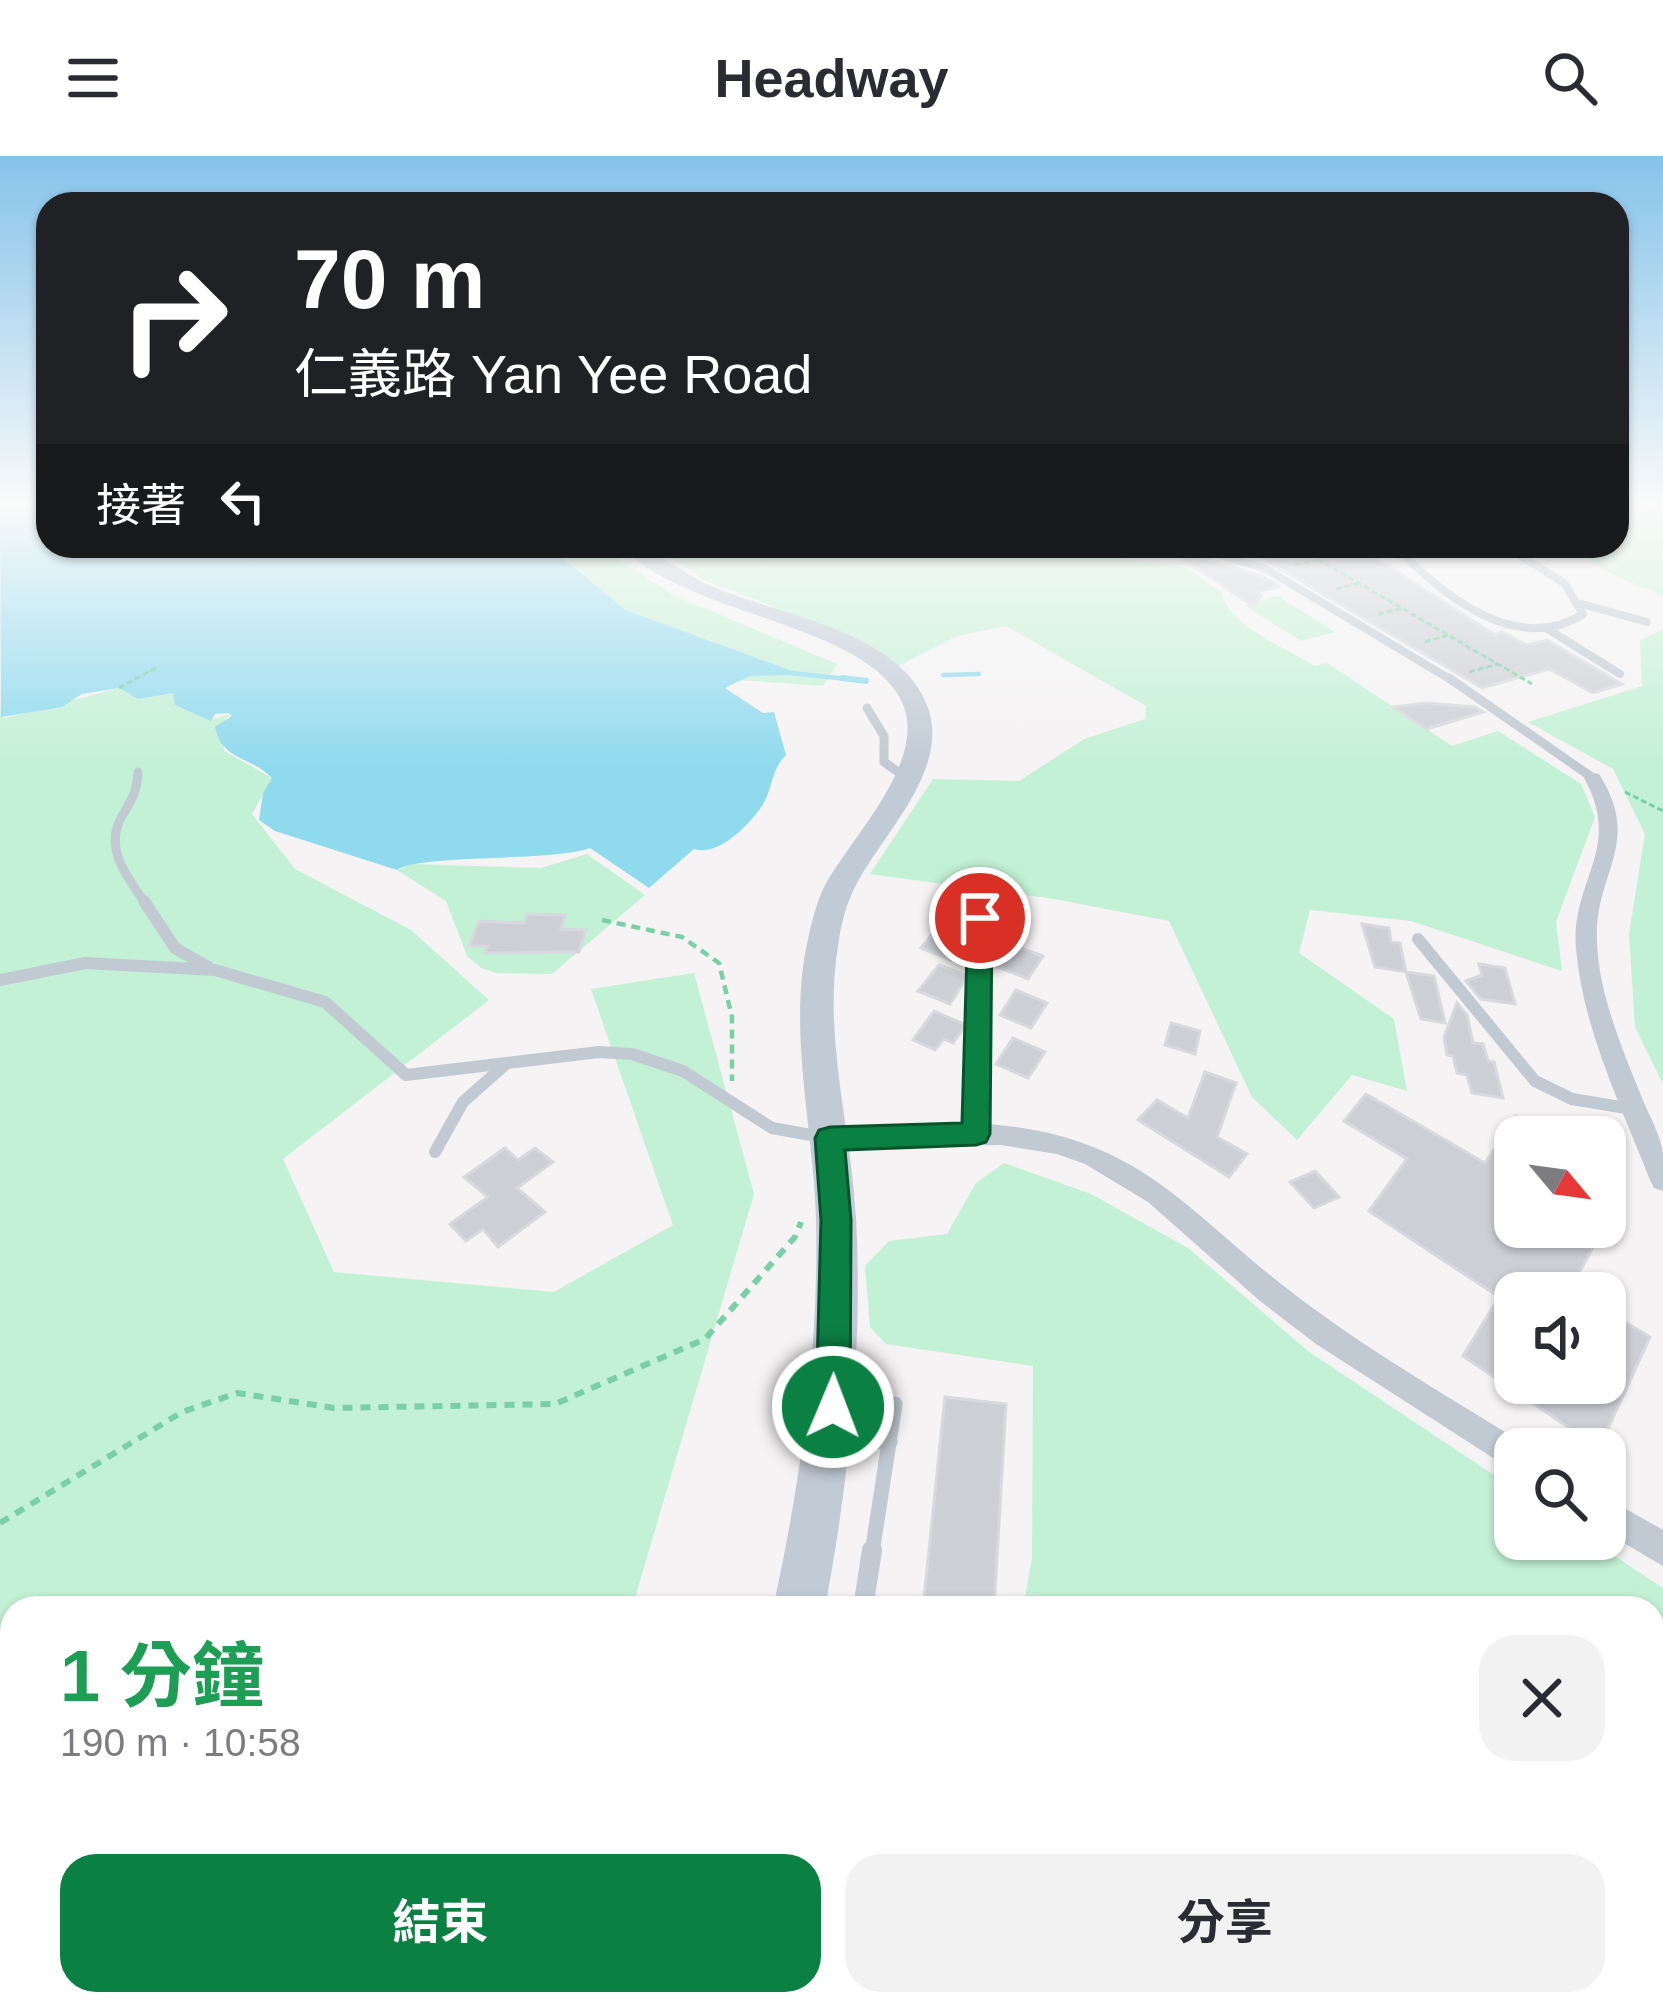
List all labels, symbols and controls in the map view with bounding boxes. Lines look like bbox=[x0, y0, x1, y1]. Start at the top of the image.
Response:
icon: menu bbox=[60, 45, 126, 111]
icon: search bbox=[1537, 45, 1603, 111]
text: Headway bbox=[714, 48, 949, 108]
text: 70 m bbox=[294, 232, 485, 326]
icon: right bbox=[96, 240, 252, 396]
text: 仁義路 Yan Yee Road bbox=[294, 344, 812, 404]
icon: left bbox=[210, 468, 276, 534]
text: 接著 bbox=[96, 480, 186, 531]
pin bbox=[929, 867, 1031, 969]
icon: arrive bbox=[947, 885, 1013, 951]
north arrow bbox=[1494, 1116, 1626, 1248]
map controls bbox=[1494, 1116, 1626, 1560]
button: sound bbox=[1494, 1272, 1626, 1404]
position arrow bbox=[770, 1344, 896, 1470]
button: search bbox=[1494, 1428, 1626, 1560]
button: close bbox=[1479, 1635, 1605, 1761]
text: 1 分鐘 bbox=[60, 1636, 264, 1716]
text: 190 m · 10:58 bbox=[60, 1721, 301, 1764]
button: 結束 bbox=[60, 1854, 821, 1992]
button: 分享 bbox=[845, 1854, 1605, 1992]

